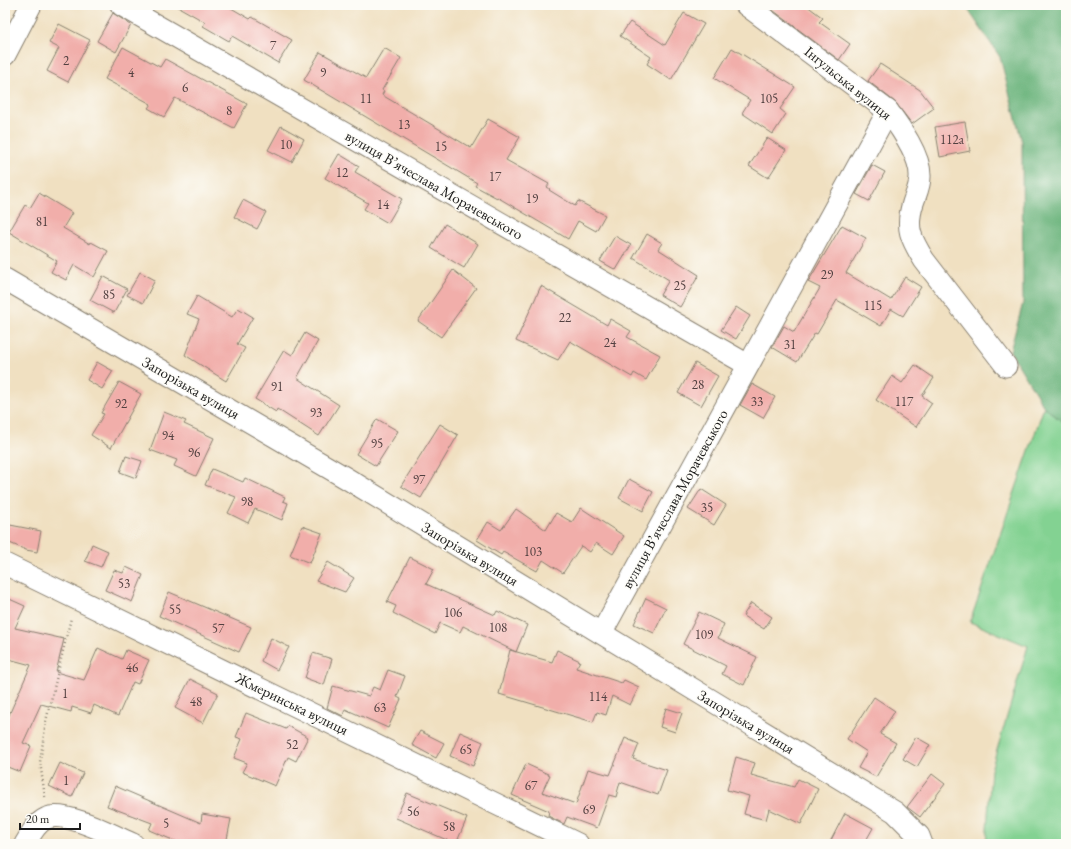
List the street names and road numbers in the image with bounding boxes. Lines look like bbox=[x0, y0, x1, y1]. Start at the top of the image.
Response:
street label: Інгульська вулиця bbox=[801, 41, 896, 124]
street label: вулиця В’ячеслава Морачевського bbox=[342, 126, 527, 243]
street label: Запорізька вулиця bbox=[139, 352, 244, 423]
street label: вулиця В’ячеслава Морачевського bbox=[617, 406, 732, 592]
street label: Запорізька вулиця bbox=[418, 517, 522, 590]
street label: Жмеринська вулиця bbox=[232, 668, 352, 739]
street label: Запорізька вулиця bbox=[694, 685, 798, 758]

